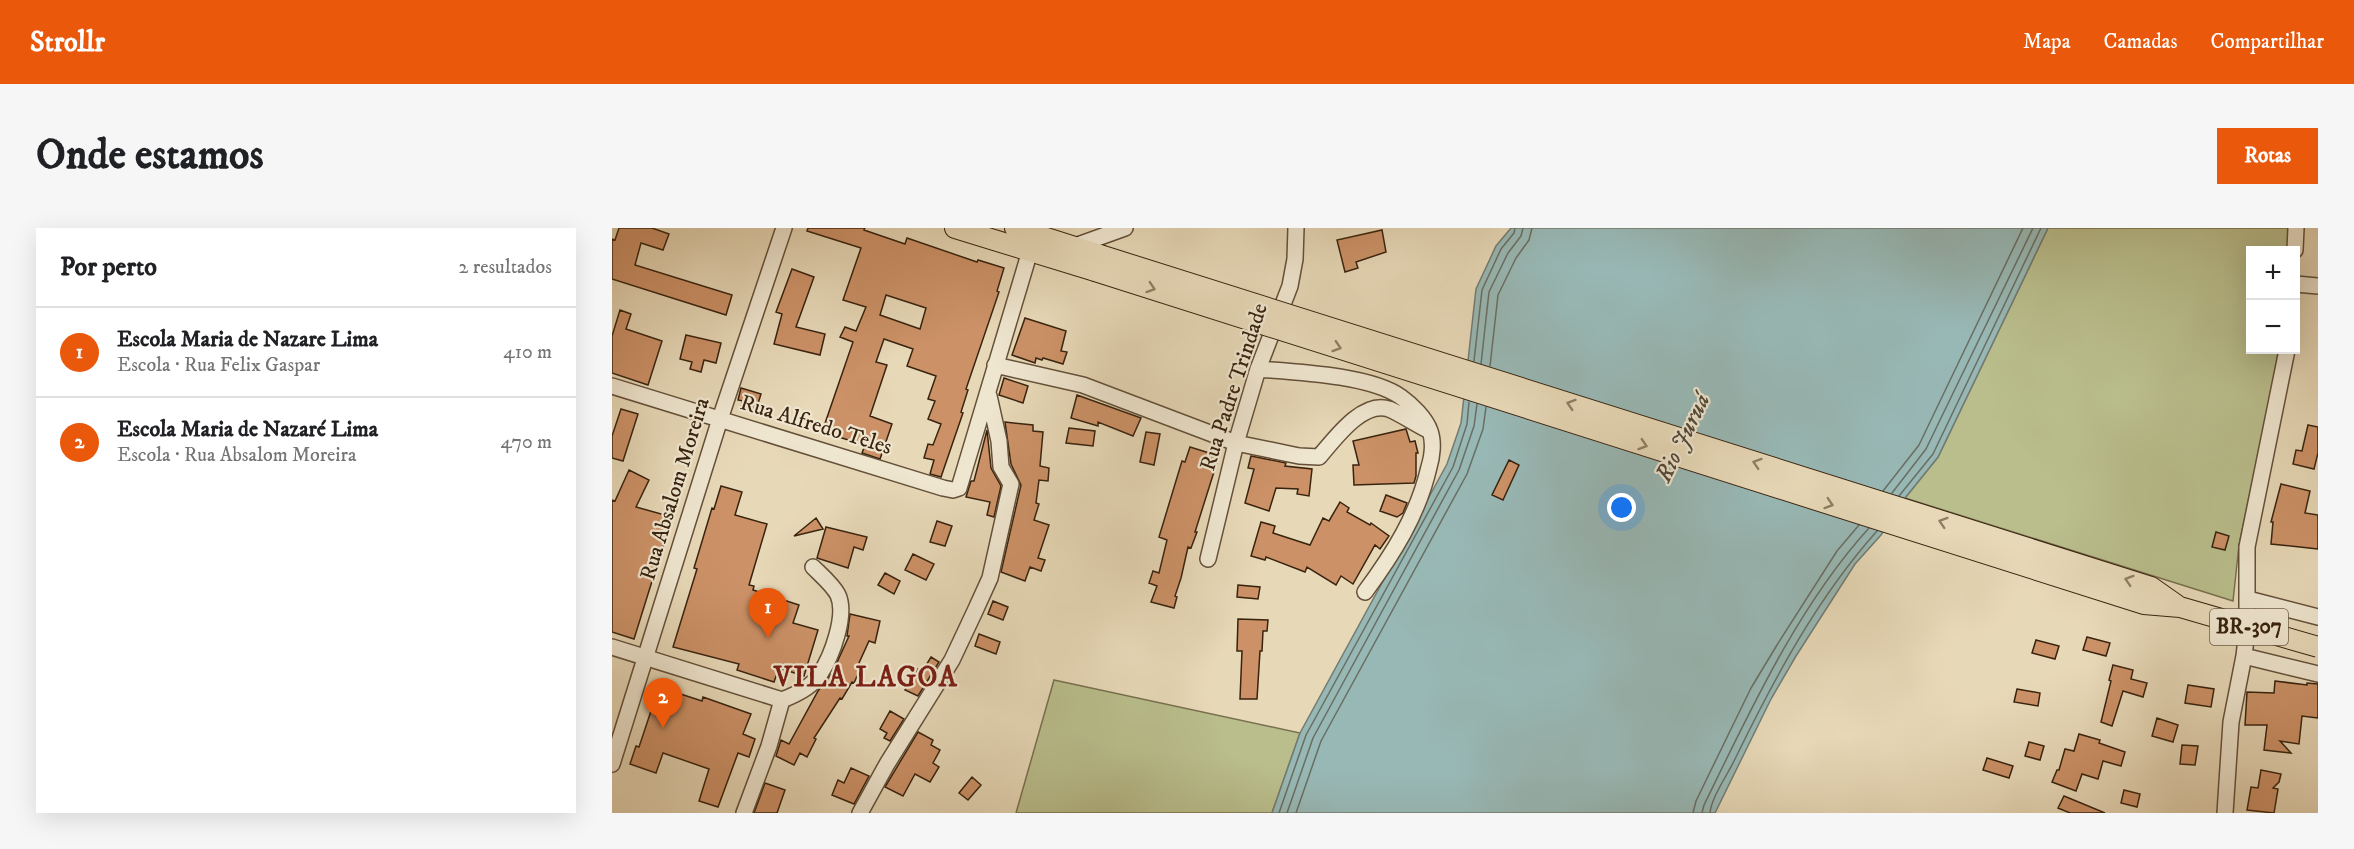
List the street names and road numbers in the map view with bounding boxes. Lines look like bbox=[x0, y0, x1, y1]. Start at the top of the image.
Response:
street label: Rua Padre Trindade bbox=[1194, 300, 1274, 474]
street label: Rua Alfredo Teles bbox=[737, 389, 895, 461]
street label: Rua Absalom Moreira bbox=[634, 394, 716, 584]
road number: BR-307 bbox=[2210, 609, 2288, 645]

